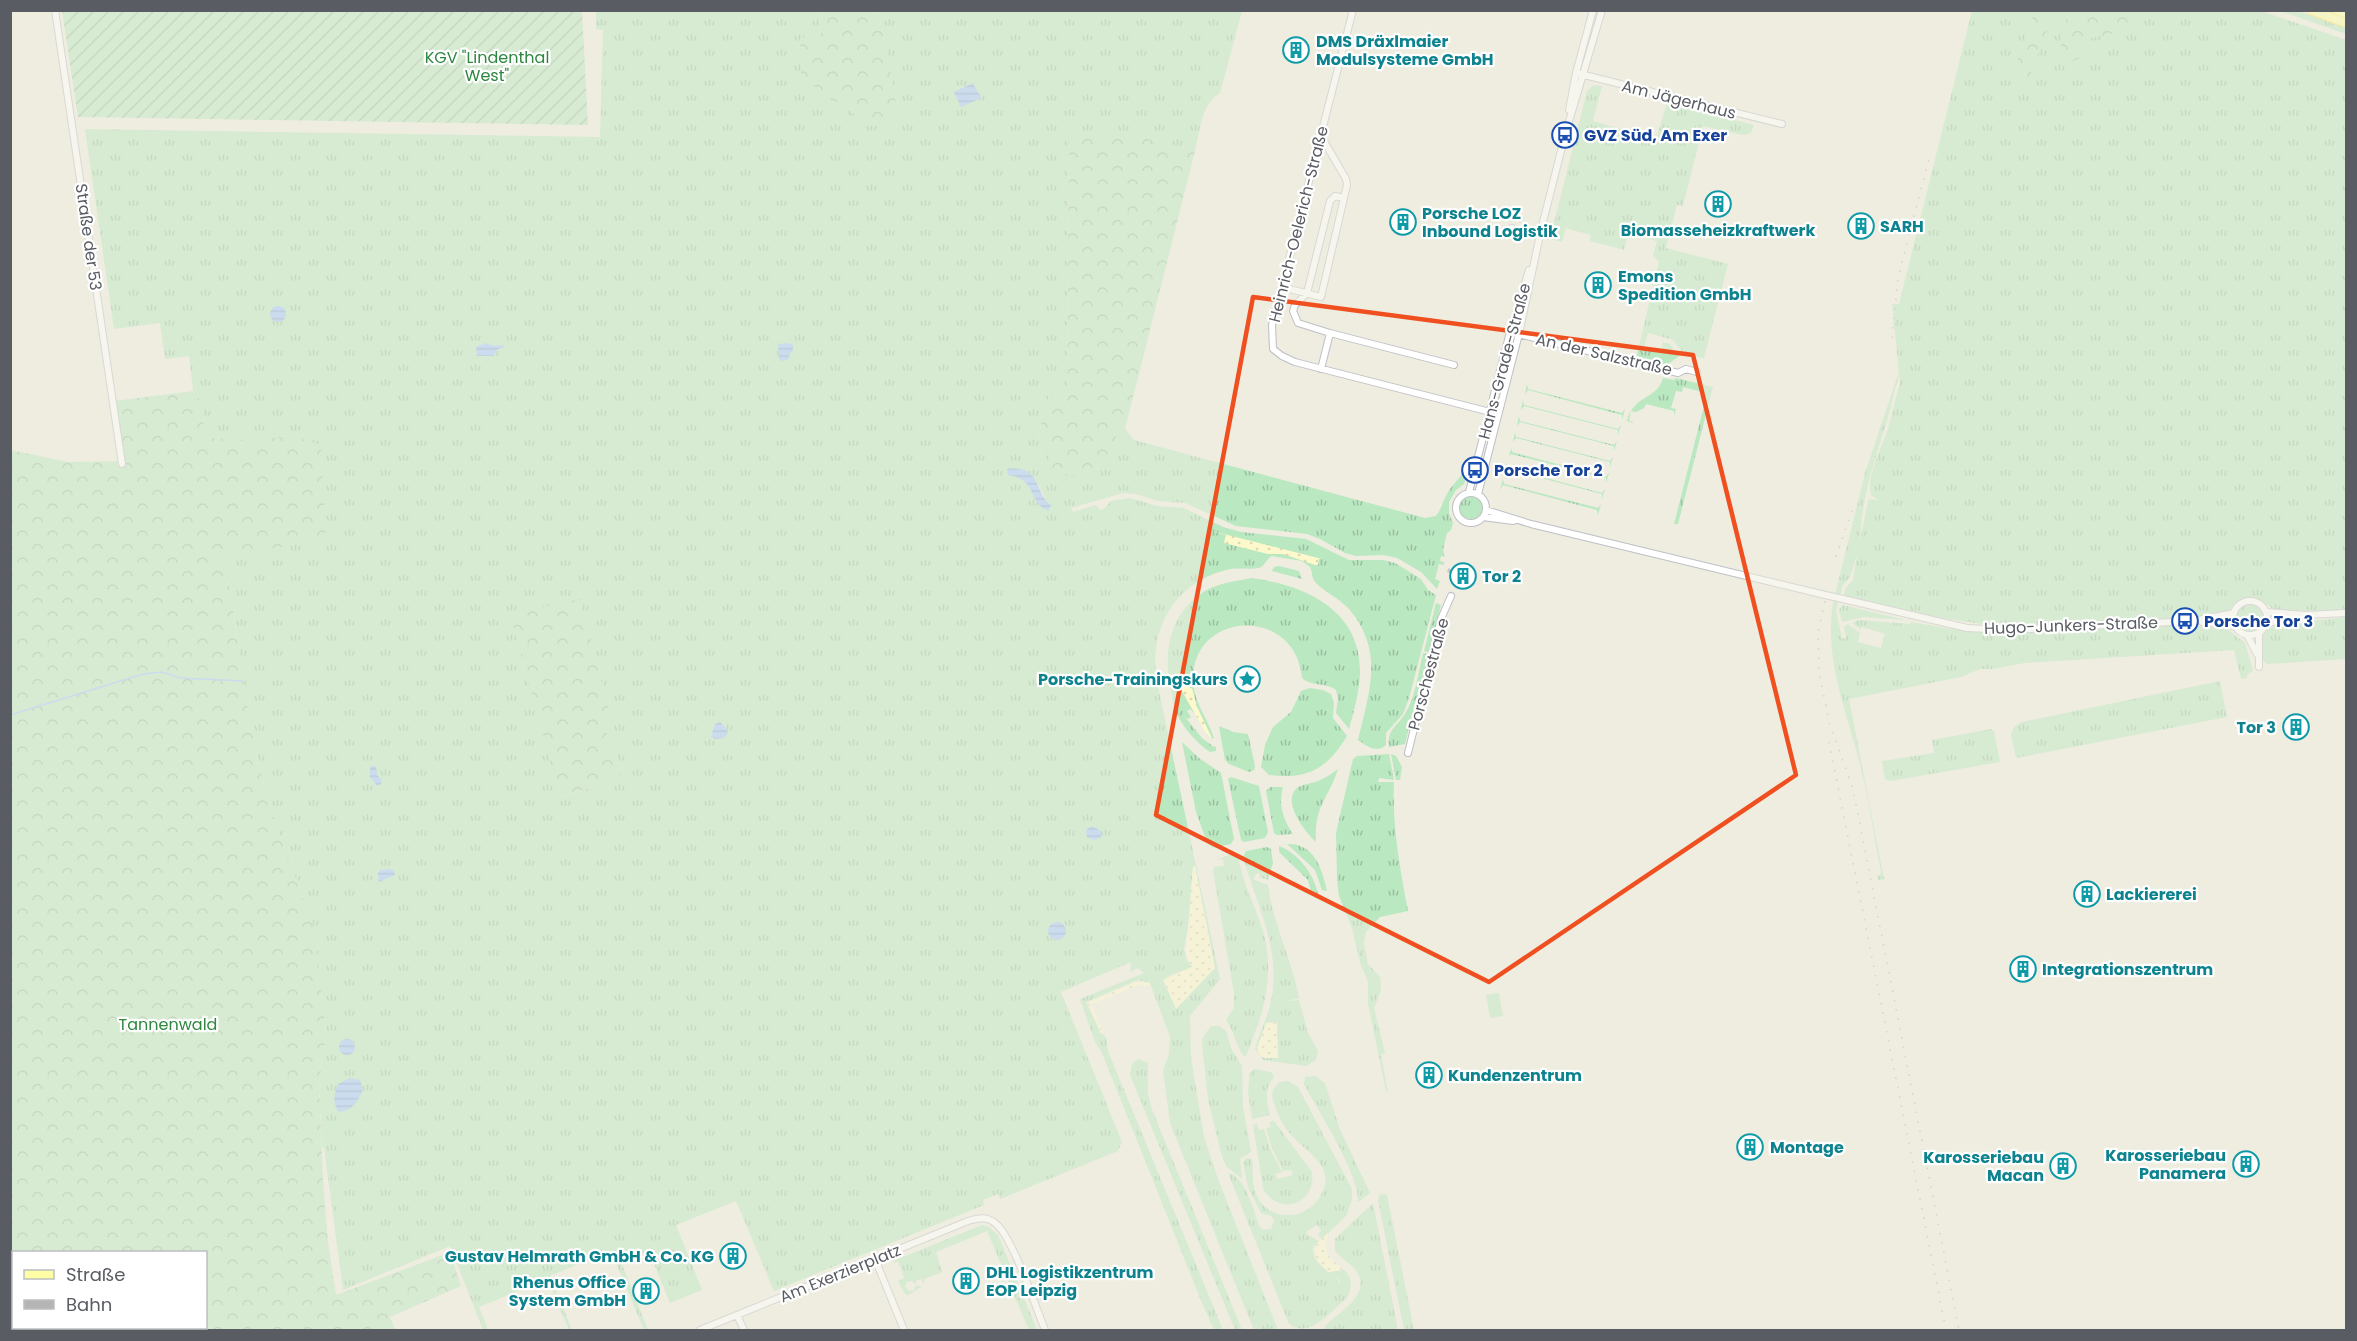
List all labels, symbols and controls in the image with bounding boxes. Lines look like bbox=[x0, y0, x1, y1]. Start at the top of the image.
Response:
place label: DMS Dräxlmaier Modulsysteme GmbH bbox=[1316, 30, 1493, 71]
building icon: DMS Dräxlmaier Modulsysteme GmbH bbox=[1281, 35, 1311, 65]
park label: KGV "Lindenthal West" bbox=[425, 46, 549, 87]
street label: Am Jägerhaus bbox=[1619, 74, 1739, 125]
bus stop icon: GVZ Süd, Am Exer bbox=[1550, 120, 1580, 150]
street label: Heinrich-Oelerich-Straße bbox=[1263, 123, 1334, 325]
place label: GVZ Süd, Am Exer bbox=[1584, 124, 1727, 147]
street label: Straße der 53 bbox=[70, 182, 107, 292]
building icon: Biomasseheizkraftwerk bbox=[1703, 189, 1733, 219]
place label: Porsche LOZ Inbound Logistik bbox=[1422, 202, 1558, 243]
building icon: Porsche LOZ Inbound Logistik bbox=[1388, 207, 1418, 237]
building icon: SARH bbox=[1846, 211, 1876, 241]
place label: SARH bbox=[1880, 215, 1924, 238]
place label: Biomasseheizkraftwerk bbox=[1621, 219, 1815, 242]
place label: Emons Spedition GmbH bbox=[1618, 265, 1751, 306]
building icon: Emons Spedition GmbH bbox=[1583, 270, 1613, 300]
street label: Hans-Grade-Straße bbox=[1473, 280, 1536, 442]
street label: An der Salzstraße bbox=[1533, 328, 1674, 381]
bus stop icon: Porsche Tor 2 bbox=[1460, 455, 1490, 485]
place label: Porsche Tor 2 bbox=[1494, 459, 1603, 482]
building icon: Tor 2 bbox=[1448, 561, 1478, 591]
place label: Tor 2 bbox=[1482, 565, 1521, 588]
bus stop icon: Porsche Tor 3 bbox=[2170, 606, 2200, 636]
place label: Porsche Tor 3 bbox=[2204, 610, 2313, 633]
street label: Hugo-Junkers-Straße bbox=[1984, 611, 2159, 640]
street label: Porschestraße bbox=[1402, 615, 1455, 733]
place icon: Porsche-Trainingskurs bbox=[1232, 664, 1262, 694]
place label: Porsche-Trainingskurs bbox=[1038, 668, 1228, 691]
building icon: Tor 3 bbox=[2281, 712, 2311, 742]
place label: Tor 3 bbox=[2236, 716, 2276, 739]
building icon: Lackiererei bbox=[2072, 879, 2102, 909]
place label: Lackiererei bbox=[2106, 883, 2197, 906]
building icon: Integrationszentrum bbox=[2008, 954, 2038, 984]
place label: Integrationszentrum bbox=[2042, 958, 2213, 981]
park label: Tannenwald bbox=[119, 1013, 217, 1036]
building icon: Kundenzentrum bbox=[1414, 1060, 1444, 1090]
place label: Kundenzentrum bbox=[1448, 1064, 1582, 1087]
building icon: Montage bbox=[1735, 1132, 1765, 1162]
place label: Montage bbox=[1770, 1136, 1844, 1159]
place label: Karosseriebau Panamera bbox=[2105, 1144, 2226, 1185]
place label: Karosseriebau Macan bbox=[1923, 1146, 2044, 1187]
building icon: Karosseriebau Panamera bbox=[2231, 1149, 2261, 1179]
building icon: Karosseriebau Macan bbox=[2048, 1151, 2078, 1181]
street label: Am Exerzierplatz bbox=[776, 1239, 904, 1308]
building icon: Gustav Helmrath GmbH & Co. KG bbox=[718, 1241, 748, 1271]
place label: Gustav Helmrath GmbH & Co. KG bbox=[445, 1245, 714, 1268]
legend bbox=[12, 1251, 207, 1329]
place label: DHL Logistikzentrum EOP Leipzig bbox=[986, 1261, 1153, 1302]
text: Straße bbox=[66, 1262, 125, 1287]
building icon: DHL Logistikzentrum EOP Leipzig bbox=[951, 1266, 981, 1296]
place label: Rhenus Office System GmbH bbox=[509, 1271, 626, 1312]
building icon: Rhenus Office System GmbH bbox=[631, 1276, 661, 1306]
text: Bahn bbox=[66, 1292, 112, 1317]

